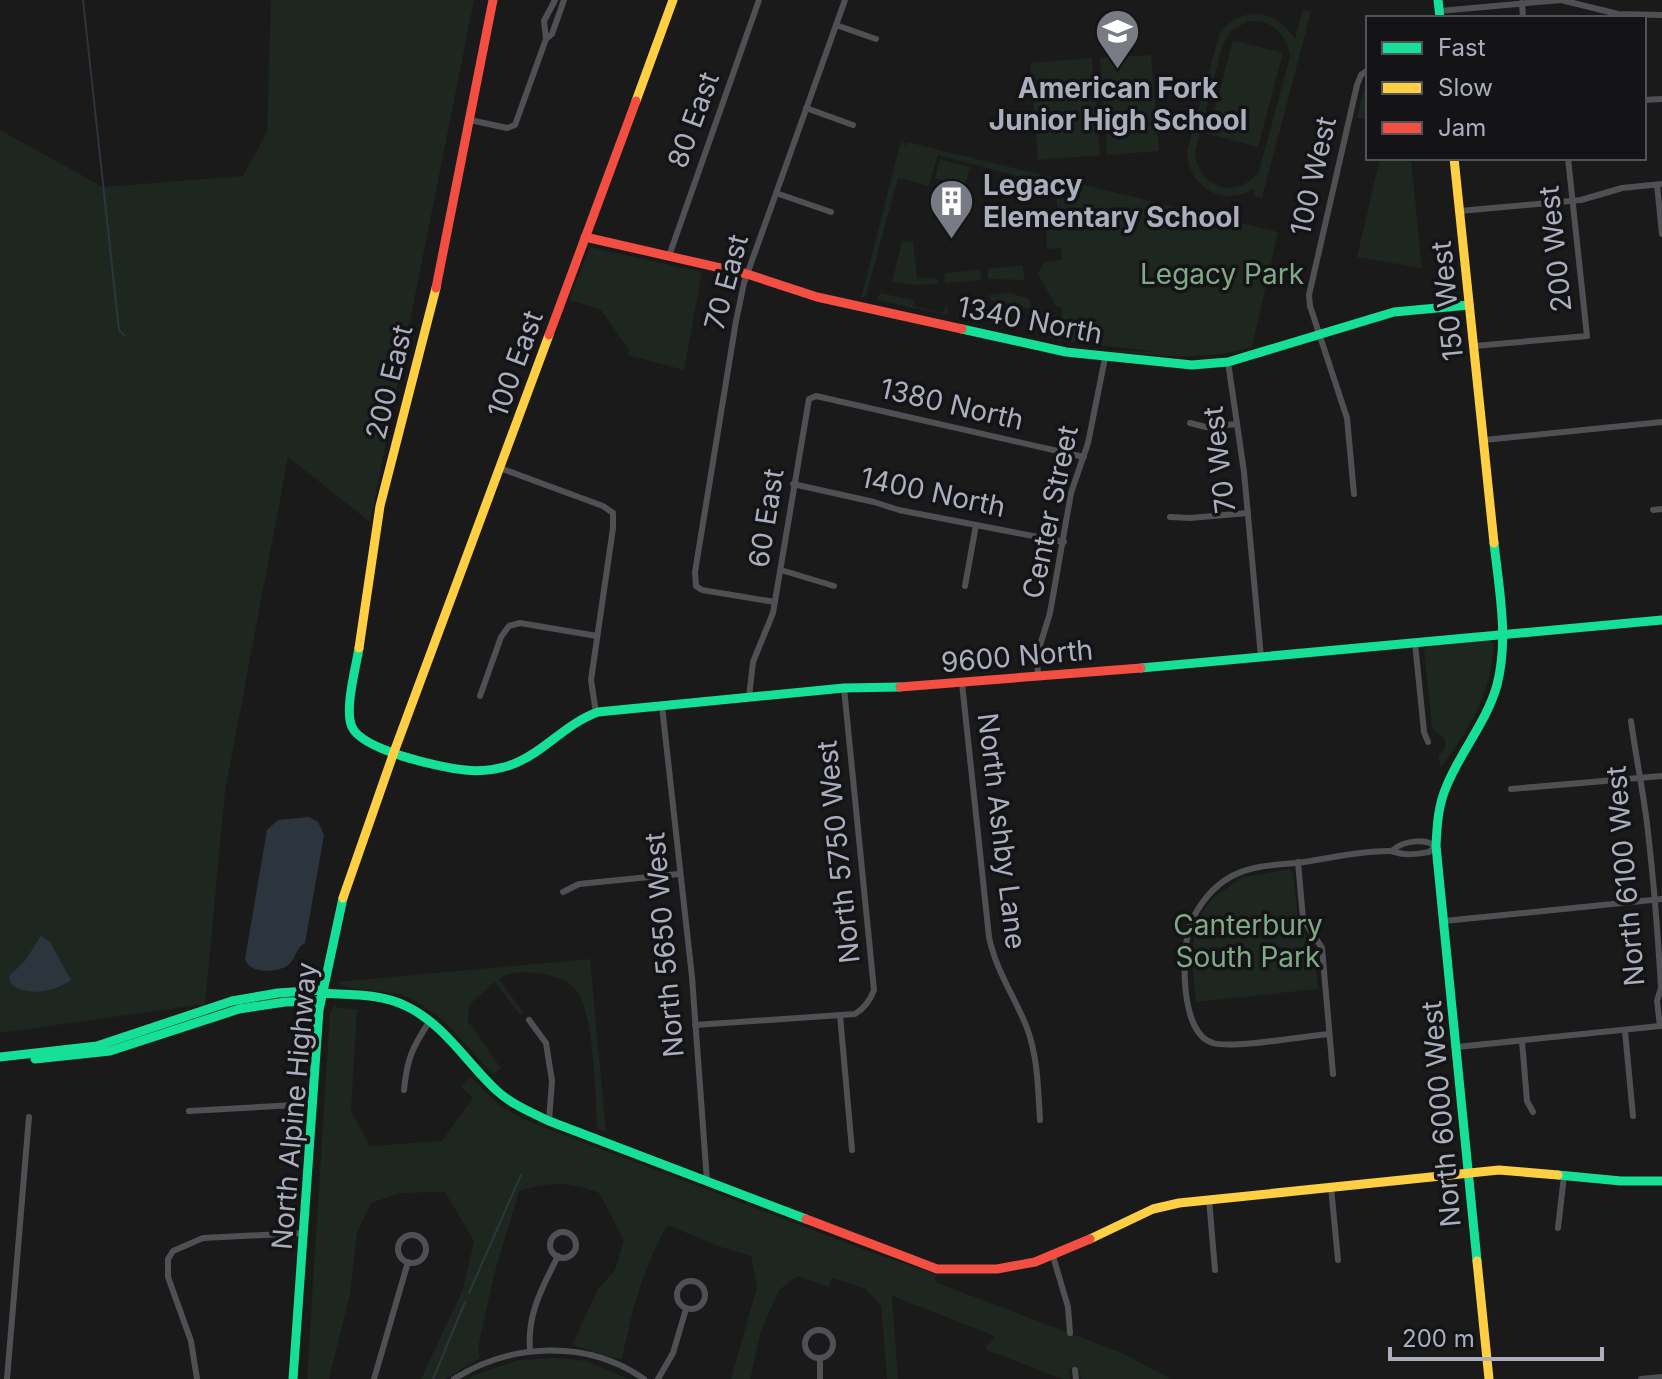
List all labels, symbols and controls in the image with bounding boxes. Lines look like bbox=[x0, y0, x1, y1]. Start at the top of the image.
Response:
school or university icon: American Fork Junior High School bbox=[1094, 7, 1142, 70]
legend bbox=[1366, 16, 1646, 160]
text: Fast bbox=[1438, 33, 1486, 62]
street label: 80 East bbox=[660, 68, 726, 172]
place label: American Fork Junior High School bbox=[989, 71, 1247, 137]
text: Slow bbox=[1438, 73, 1493, 102]
street label: 100 West bbox=[1283, 113, 1343, 239]
text: Jam bbox=[1438, 113, 1486, 142]
place label: Legacy Elementary School bbox=[983, 168, 1240, 234]
building icon: Legacy Elementary School bbox=[928, 177, 976, 240]
street label: 200 West bbox=[1531, 184, 1579, 314]
street label: 70 East bbox=[697, 231, 755, 333]
street label: 150 West bbox=[1424, 239, 1470, 363]
park label: Legacy Park bbox=[1140, 257, 1304, 291]
street label: 1340 North bbox=[955, 289, 1105, 351]
street label: 100 East bbox=[480, 306, 550, 422]
street label: 200 East bbox=[358, 321, 420, 443]
street label: 1380 North bbox=[877, 371, 1027, 437]
street label: 70 West bbox=[1196, 405, 1242, 515]
street label: Center Street bbox=[1015, 422, 1085, 602]
street label: 1400 North bbox=[857, 460, 1009, 524]
street label: 60 East bbox=[741, 466, 791, 570]
street label: 9600 North bbox=[940, 632, 1094, 680]
street label: North Ashby Lane bbox=[971, 711, 1033, 951]
street label: North 5750 West bbox=[809, 739, 867, 965]
street label: North 6100 West bbox=[1598, 765, 1652, 987]
street label: North 5650 West bbox=[637, 831, 691, 1059]
park label: Canterbury South Park bbox=[1173, 908, 1323, 974]
street label: North Alpine Highway bbox=[264, 961, 324, 1251]
street label: North 6000 West bbox=[1414, 999, 1468, 1229]
scale bar bbox=[1390, 1311, 1602, 1361]
text: 200 m bbox=[1402, 1324, 1475, 1353]

